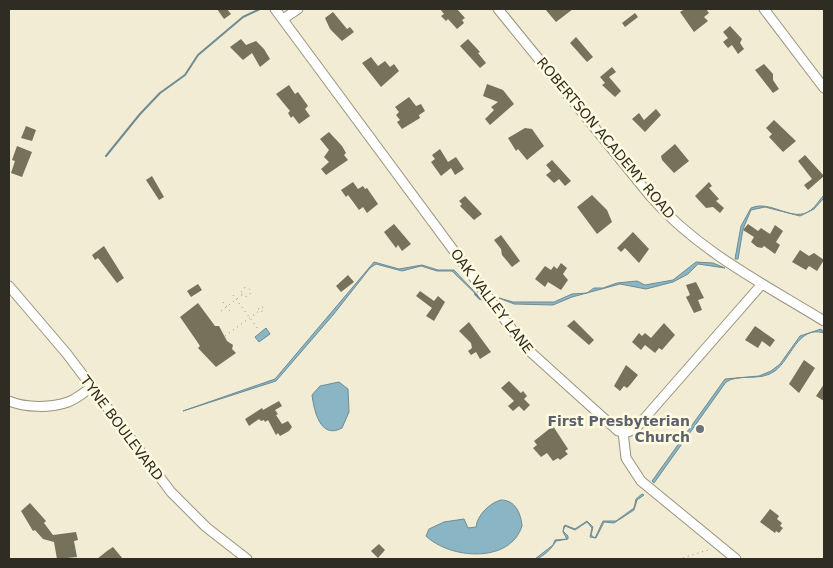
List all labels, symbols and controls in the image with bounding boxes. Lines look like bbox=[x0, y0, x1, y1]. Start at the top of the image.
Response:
street label: ROBERTSON ACADEMY ROAD bbox=[534, 54, 678, 222]
street label: OAK VALLEY LANE bbox=[447, 246, 537, 356]
street label: TYNE BOULEVARD bbox=[77, 372, 167, 483]
place label: First Presbyterian Church bbox=[547, 413, 690, 445]
marker: First Presbyterian Church bbox=[694, 423, 706, 435]

